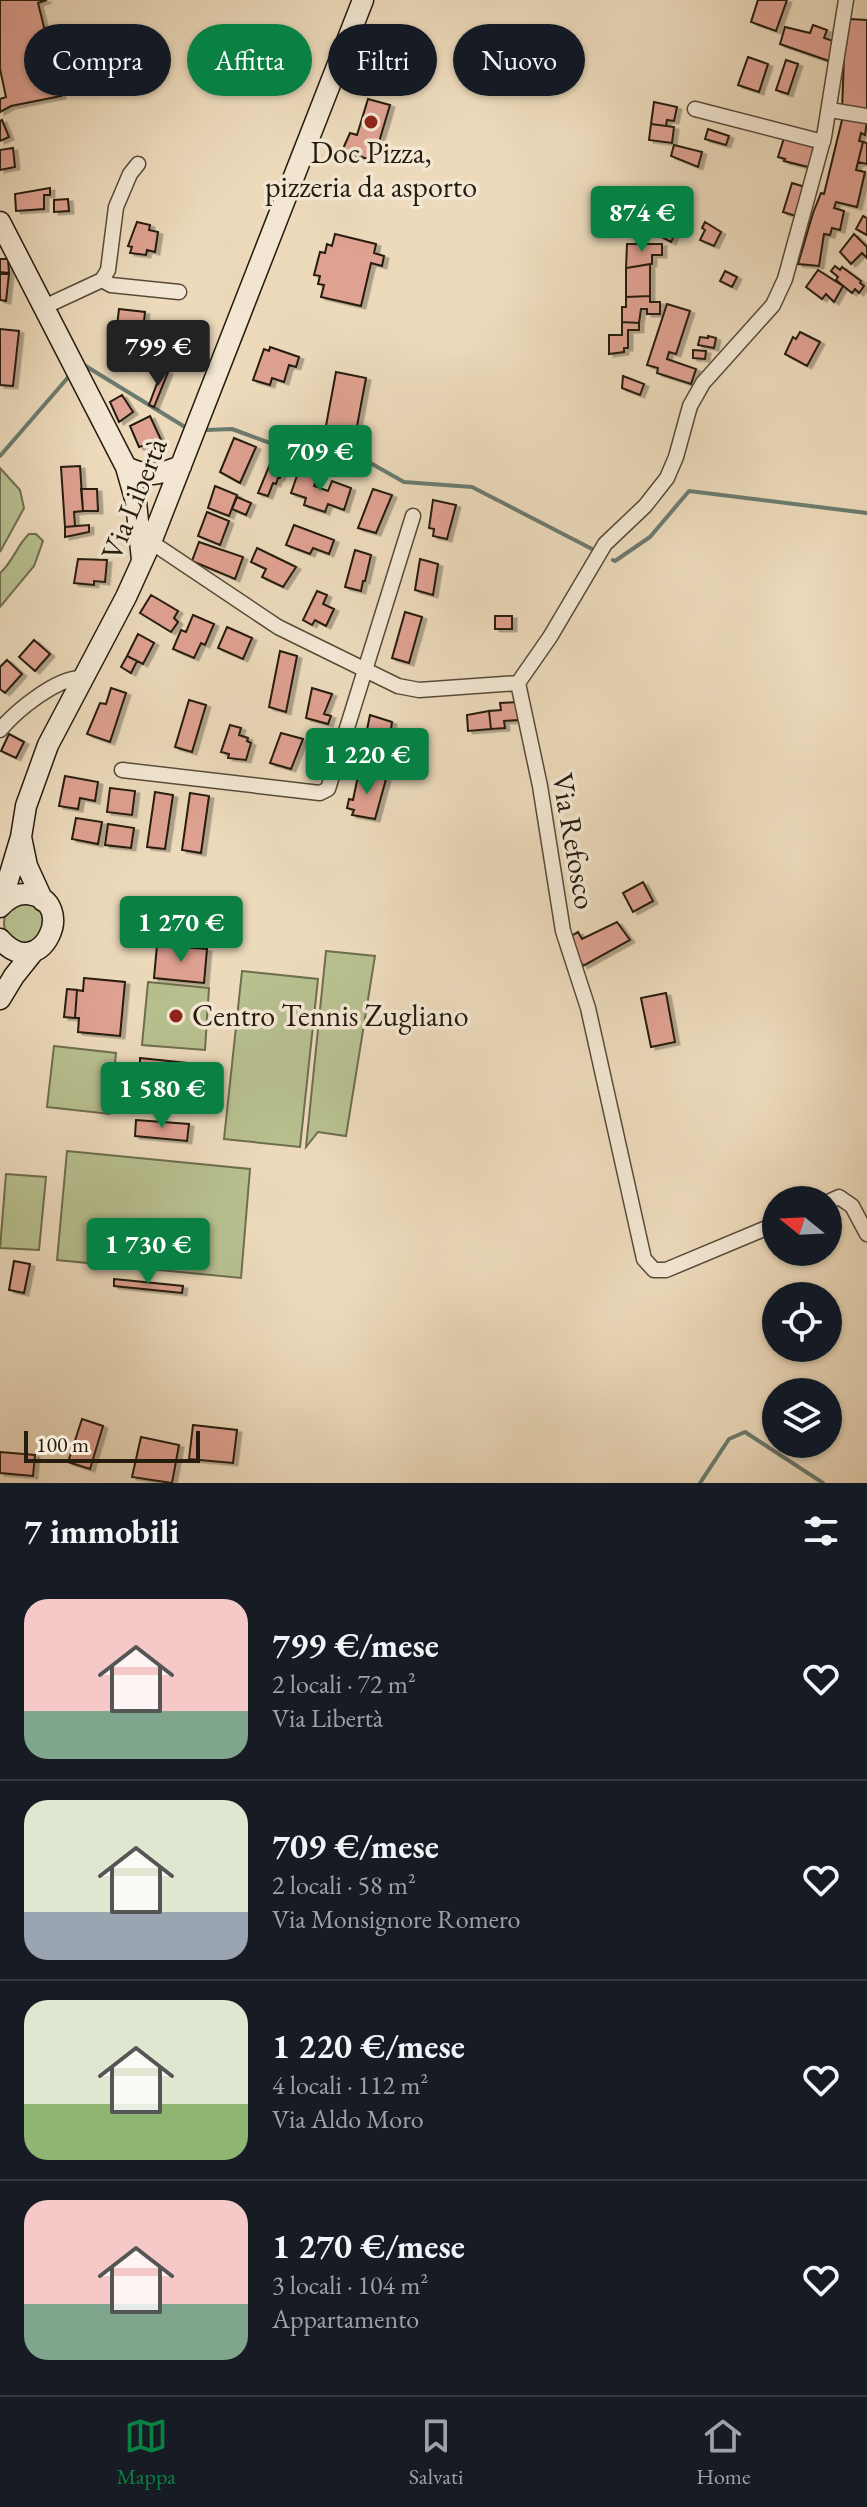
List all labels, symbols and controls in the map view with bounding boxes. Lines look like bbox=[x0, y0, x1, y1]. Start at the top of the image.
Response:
chip: Compra bbox=[24, 24, 171, 96]
chip: Affitta bbox=[187, 24, 312, 96]
chip: Filtri bbox=[328, 24, 437, 96]
chip: Nuovo bbox=[453, 24, 585, 96]
marker: Doc Pizza, pizzeria da asporto bbox=[362, 113, 380, 131]
place label: Doc Pizza, pizzeria da asporto bbox=[265, 133, 477, 206]
pin: 874 € bbox=[586, 186, 698, 254]
text: 874 € bbox=[609, 195, 675, 229]
pin: 799 € bbox=[102, 320, 214, 388]
text: 799 € bbox=[125, 329, 191, 363]
pin: 709 € bbox=[264, 425, 376, 493]
street label: Via Libertà bbox=[91, 432, 176, 566]
text: 709 € bbox=[287, 434, 353, 468]
pin: 1 220 € bbox=[293, 728, 441, 796]
text: 1 220 € bbox=[324, 737, 410, 771]
street label: Via Refosco bbox=[543, 770, 606, 912]
pin: 1 270 € bbox=[107, 896, 255, 964]
text: 1 270 € bbox=[138, 905, 224, 939]
place label: Centro Tennis Zugliano bbox=[192, 996, 469, 1035]
marker: Centro Tennis Zugliano bbox=[167, 1007, 185, 1025]
pin: 1 580 € bbox=[88, 1062, 236, 1130]
text: 1 580 € bbox=[119, 1071, 205, 1105]
north arrow bbox=[762, 1186, 842, 1266]
map controls bbox=[762, 1186, 842, 1458]
pin: 1 730 € bbox=[74, 1218, 222, 1286]
text: 1 730 € bbox=[105, 1227, 191, 1261]
button: locate bbox=[762, 1282, 842, 1362]
button: layers bbox=[762, 1378, 842, 1458]
scale bar bbox=[24, 1427, 200, 1463]
text: 100 m bbox=[36, 1430, 89, 1459]
text: 7 immobili bbox=[24, 1509, 179, 1553]
icon: filters bbox=[799, 1509, 843, 1553]
text: 799 €/mese bbox=[272, 1623, 439, 1667]
icon: home bbox=[88, 1631, 184, 1727]
icon: heart bbox=[799, 1657, 843, 1701]
text: 2 locali · 72 m² bbox=[272, 1667, 416, 1701]
text: Via Libertà bbox=[272, 1701, 383, 1735]
text: 709 €/mese bbox=[272, 1824, 439, 1868]
icon: home bbox=[88, 1832, 184, 1928]
icon: heart bbox=[799, 1858, 843, 1902]
text: 2 locali · 58 m² bbox=[272, 1868, 416, 1902]
text: Via Monsignore Romero bbox=[272, 1902, 520, 1936]
text: 1 220 €/mese bbox=[272, 2024, 465, 2068]
icon: home bbox=[88, 2032, 184, 2128]
icon: heart bbox=[799, 2058, 843, 2102]
text: 4 locali · 112 m² bbox=[272, 2068, 428, 2102]
text: Via Aldo Moro bbox=[272, 2102, 424, 2136]
text: 1 270 €/mese bbox=[272, 2224, 465, 2268]
icon: home bbox=[88, 2232, 184, 2328]
icon: heart bbox=[799, 2258, 843, 2302]
text: 3 locali · 104 m² bbox=[272, 2268, 428, 2302]
text: Appartamento bbox=[272, 2302, 419, 2336]
tab: Mappa bbox=[116, 2414, 176, 2491]
tab: Salvati bbox=[409, 2414, 463, 2491]
tab: Home bbox=[696, 2414, 751, 2491]

